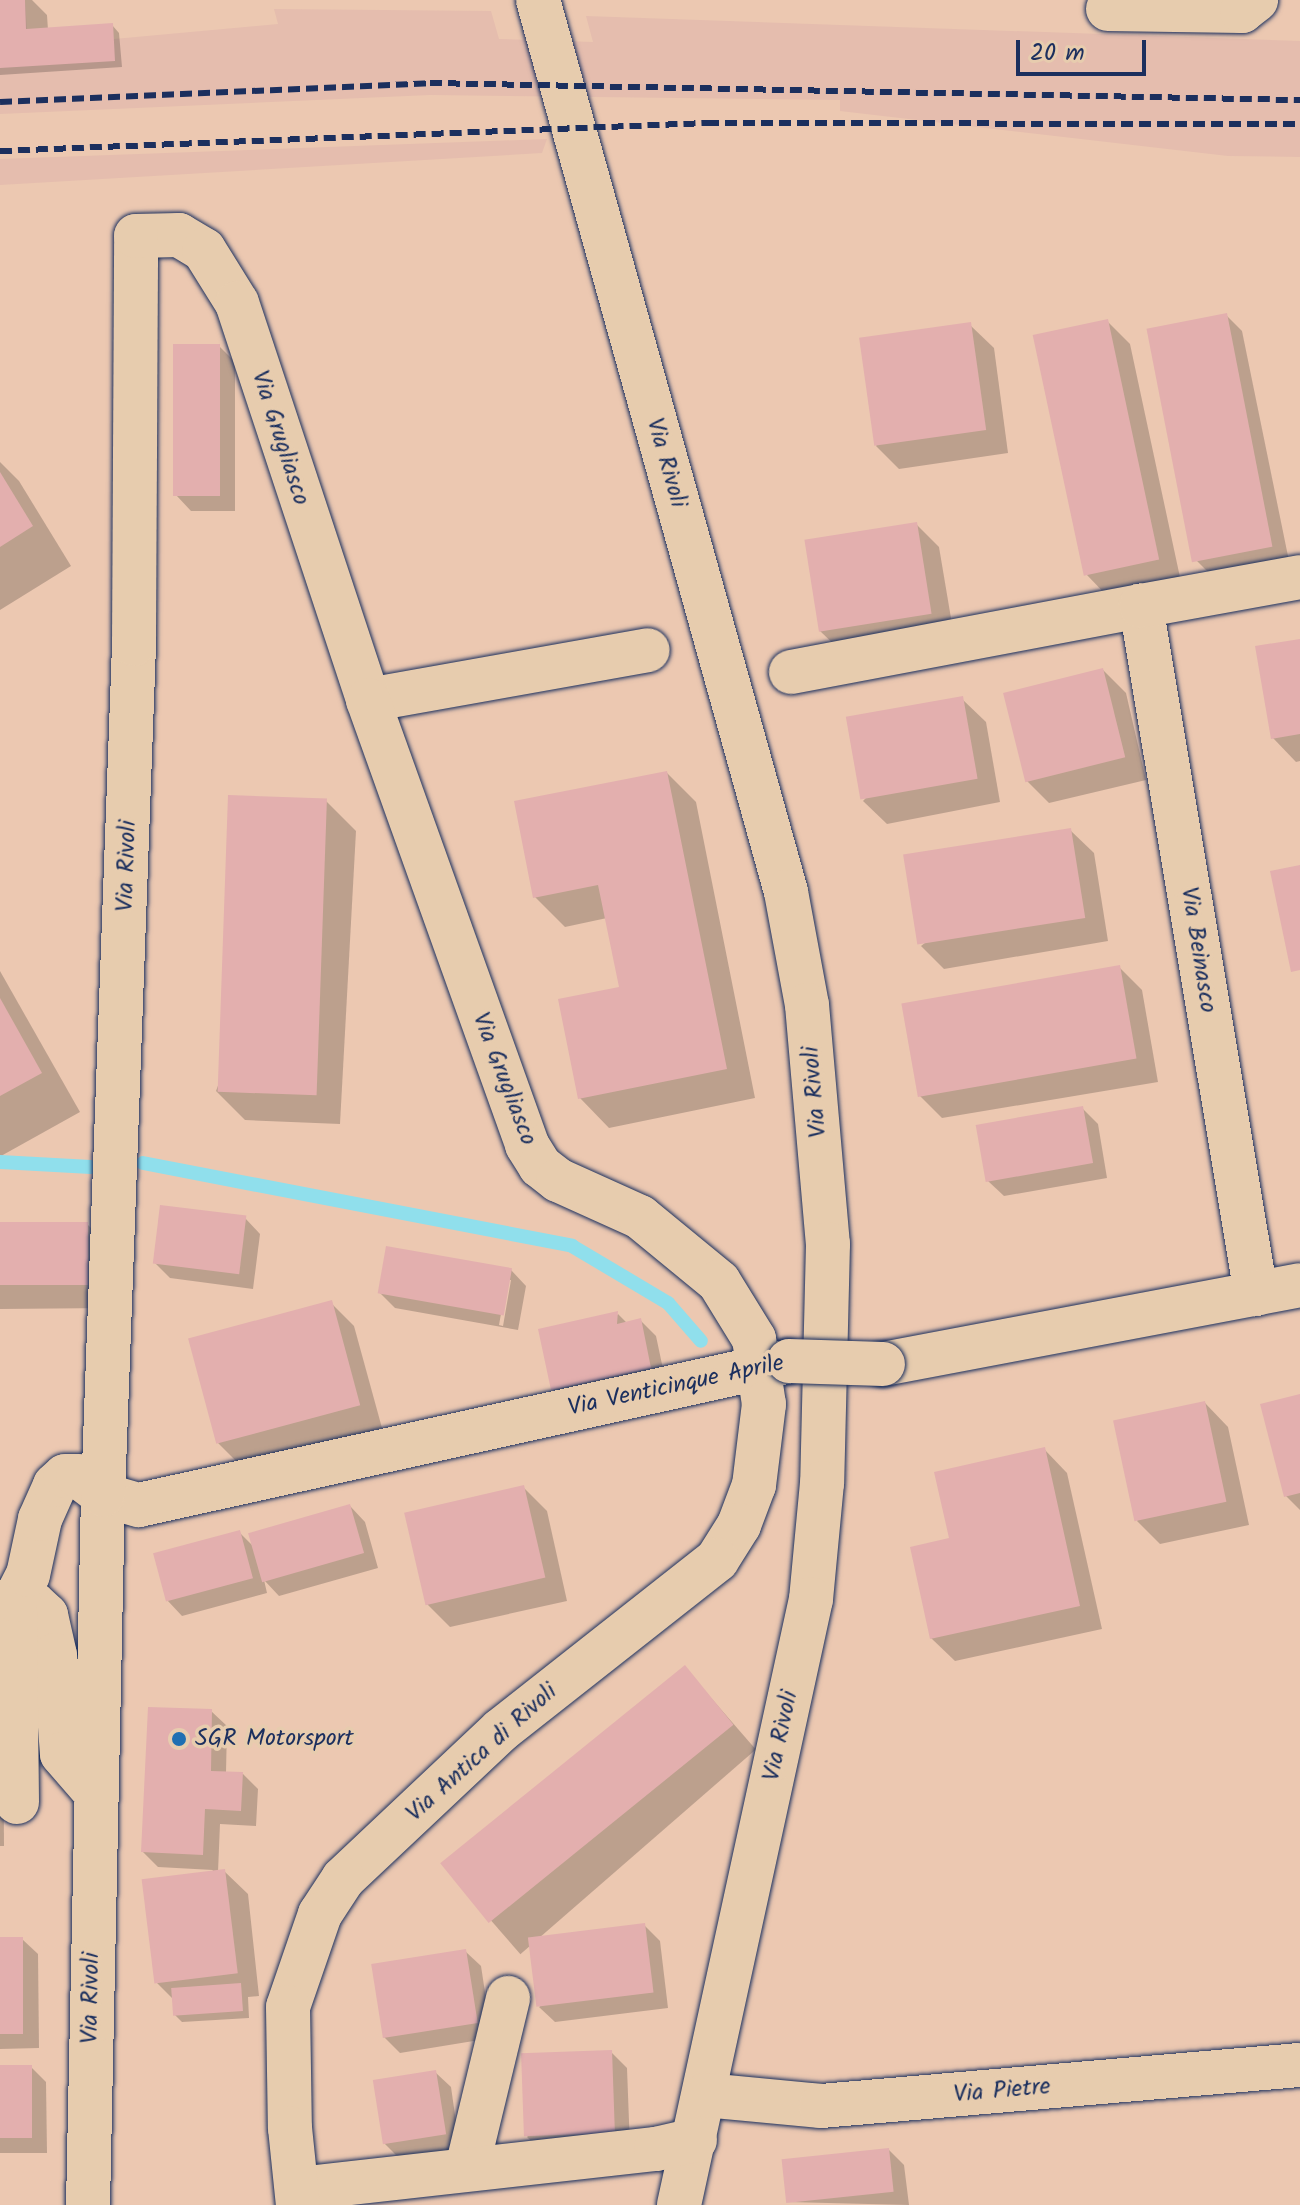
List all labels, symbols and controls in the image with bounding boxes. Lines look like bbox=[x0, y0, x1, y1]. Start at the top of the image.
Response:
scale bar bbox=[1020, 24, 1150, 74]
text: 20 m bbox=[1030, 34, 1085, 73]
street label: Via Grugliasco bbox=[245, 367, 315, 509]
street label: Via Rivoli bbox=[640, 415, 692, 511]
street label: Via Rivoli bbox=[111, 820, 143, 912]
street label: Via Beinasco bbox=[1174, 885, 1222, 1015]
street label: Via Grugliasco bbox=[466, 1009, 542, 1149]
street label: Via Rivoli bbox=[797, 1045, 833, 1139]
street label: Via Venticinque Aprile bbox=[566, 1349, 786, 1423]
street label: Via Antica di Rivoli bbox=[401, 1678, 563, 1828]
street label: Via Rivoli bbox=[757, 1688, 805, 1784]
place label: SGR Motorsport bbox=[195, 1725, 354, 1753]
marker: SGR Motorsport bbox=[170, 1730, 188, 1748]
street label: Via Rivoli bbox=[76, 1952, 106, 2044]
street label: Via Pietre bbox=[952, 2072, 1052, 2110]

